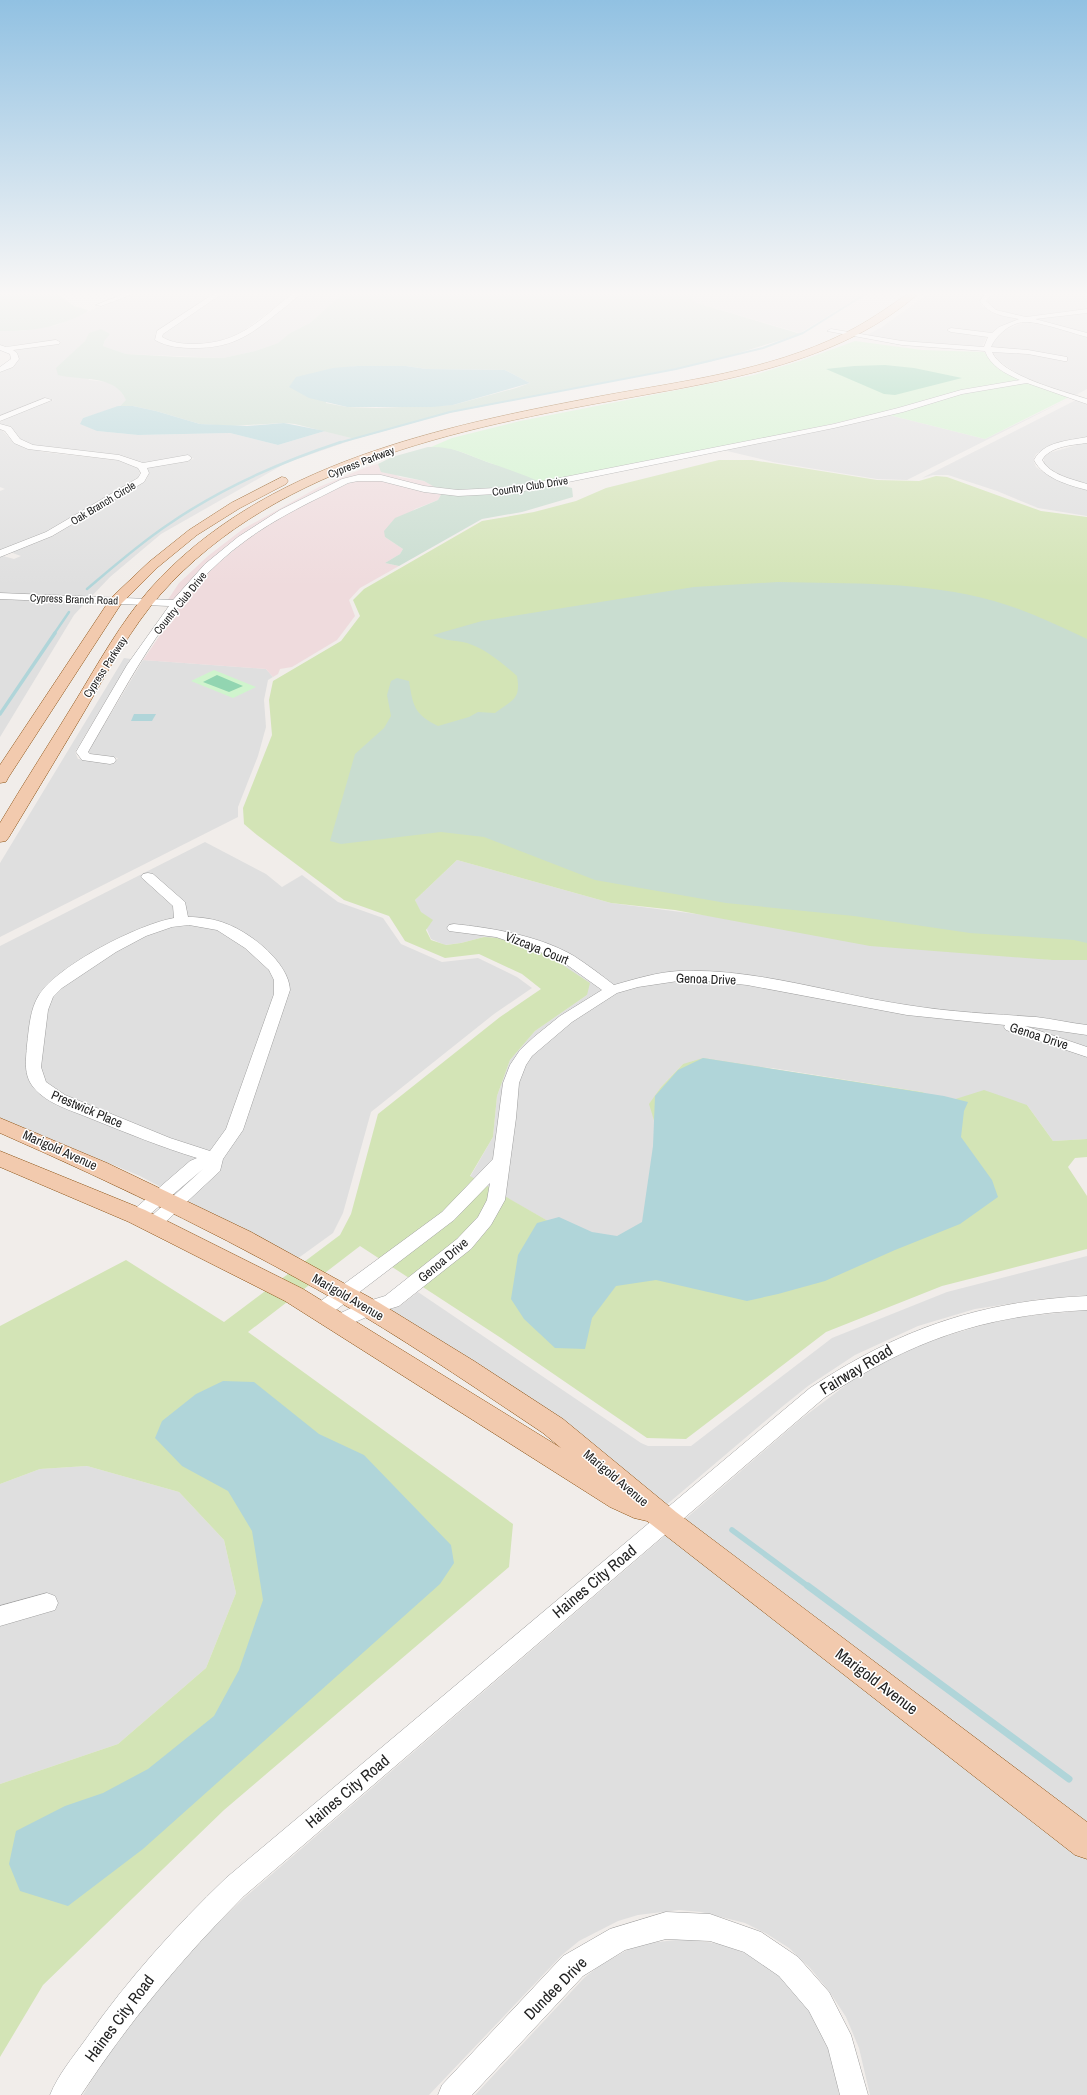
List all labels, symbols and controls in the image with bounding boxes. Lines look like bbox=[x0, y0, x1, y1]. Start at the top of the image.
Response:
street label: Cypress Parkway bbox=[326, 443, 397, 481]
street label: Country Club Drive bbox=[491, 473, 569, 499]
street label: Oak Branch Circle bbox=[68, 478, 138, 528]
street label: Country Club Drive bbox=[150, 569, 210, 637]
street label: Cypress Branch Road bbox=[30, 590, 118, 608]
street label: Cypress Parkway bbox=[80, 633, 130, 700]
street label: Vizcaya Court bbox=[503, 928, 571, 968]
street label: Genoa Drive bbox=[676, 969, 737, 989]
street label: Genoa Drive bbox=[1008, 1019, 1070, 1053]
street label: Prestwick Place bbox=[49, 1086, 125, 1132]
street label: Marigold Avenue bbox=[20, 1126, 100, 1174]
street label: Genoa Drive bbox=[414, 1234, 472, 1286]
street label: Marigold Avenue bbox=[309, 1270, 387, 1324]
street label: Fairway Road bbox=[816, 1339, 896, 1399]
street label: Marigold Avenue bbox=[580, 1446, 652, 1510]
street label: Haines City Road bbox=[547, 1539, 641, 1623]
street label: Marigold Avenue bbox=[831, 1643, 923, 1719]
street label: Haines City Road bbox=[300, 1749, 394, 1833]
street label: Dundee Drive bbox=[519, 1952, 591, 2024]
street label: Haines City Road bbox=[79, 1970, 159, 2066]

